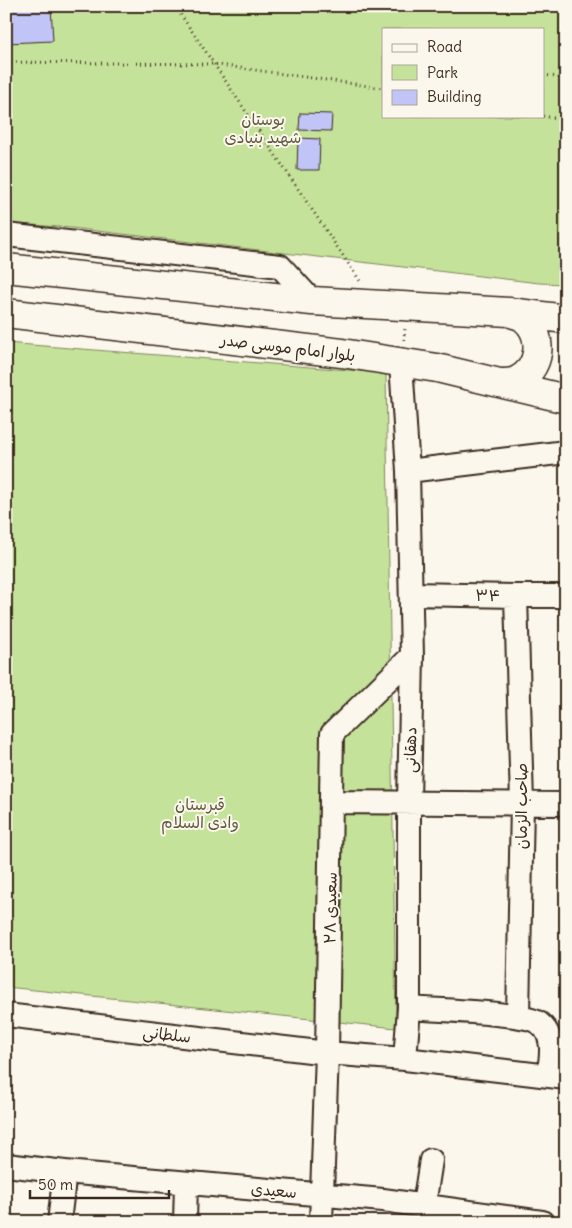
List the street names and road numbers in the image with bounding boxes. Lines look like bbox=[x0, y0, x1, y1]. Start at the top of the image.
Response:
street label: بلوار امام موسی صدر bbox=[217, 329, 357, 368]
street label: ۳۴ bbox=[475, 585, 501, 605]
street label: دهقانی bbox=[400, 727, 421, 773]
street label: صاحب الزمان bbox=[511, 763, 531, 849]
street label: سعیدی ۲۸ bbox=[319, 872, 341, 944]
street label: سلطانی bbox=[142, 1021, 192, 1048]
street label: سعیدی bbox=[250, 1178, 298, 1202]

